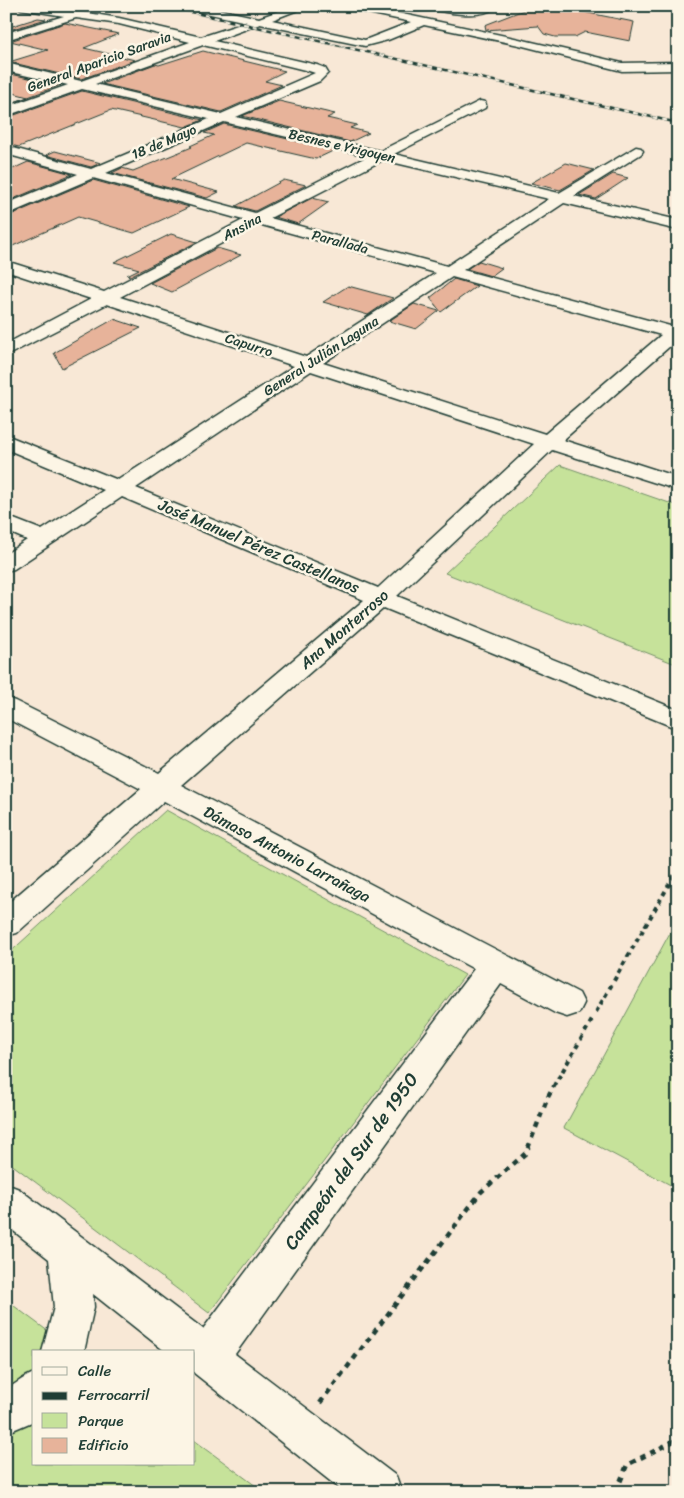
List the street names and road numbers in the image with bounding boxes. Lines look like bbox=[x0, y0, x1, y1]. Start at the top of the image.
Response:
street label: General Aparicio Saravia bbox=[23, 24, 176, 100]
street label: 18 de Mayo bbox=[127, 117, 201, 167]
street label: Besnes e Yrigoyen bbox=[286, 122, 398, 171]
street label: Ansina bbox=[217, 206, 267, 248]
street label: Parallada bbox=[309, 222, 371, 262]
street label: General Julián Laguna bbox=[258, 309, 385, 403]
street label: Capurro bbox=[222, 326, 276, 364]
street label: José Manuel Pérez Castellanos bbox=[153, 490, 365, 602]
street label: Ana Monterroso bbox=[292, 582, 395, 677]
street label: Dámaso Antonio Larrañaga bbox=[198, 797, 376, 911]
street label: Campeón del Sur de 1950 bbox=[275, 1065, 427, 1257]

